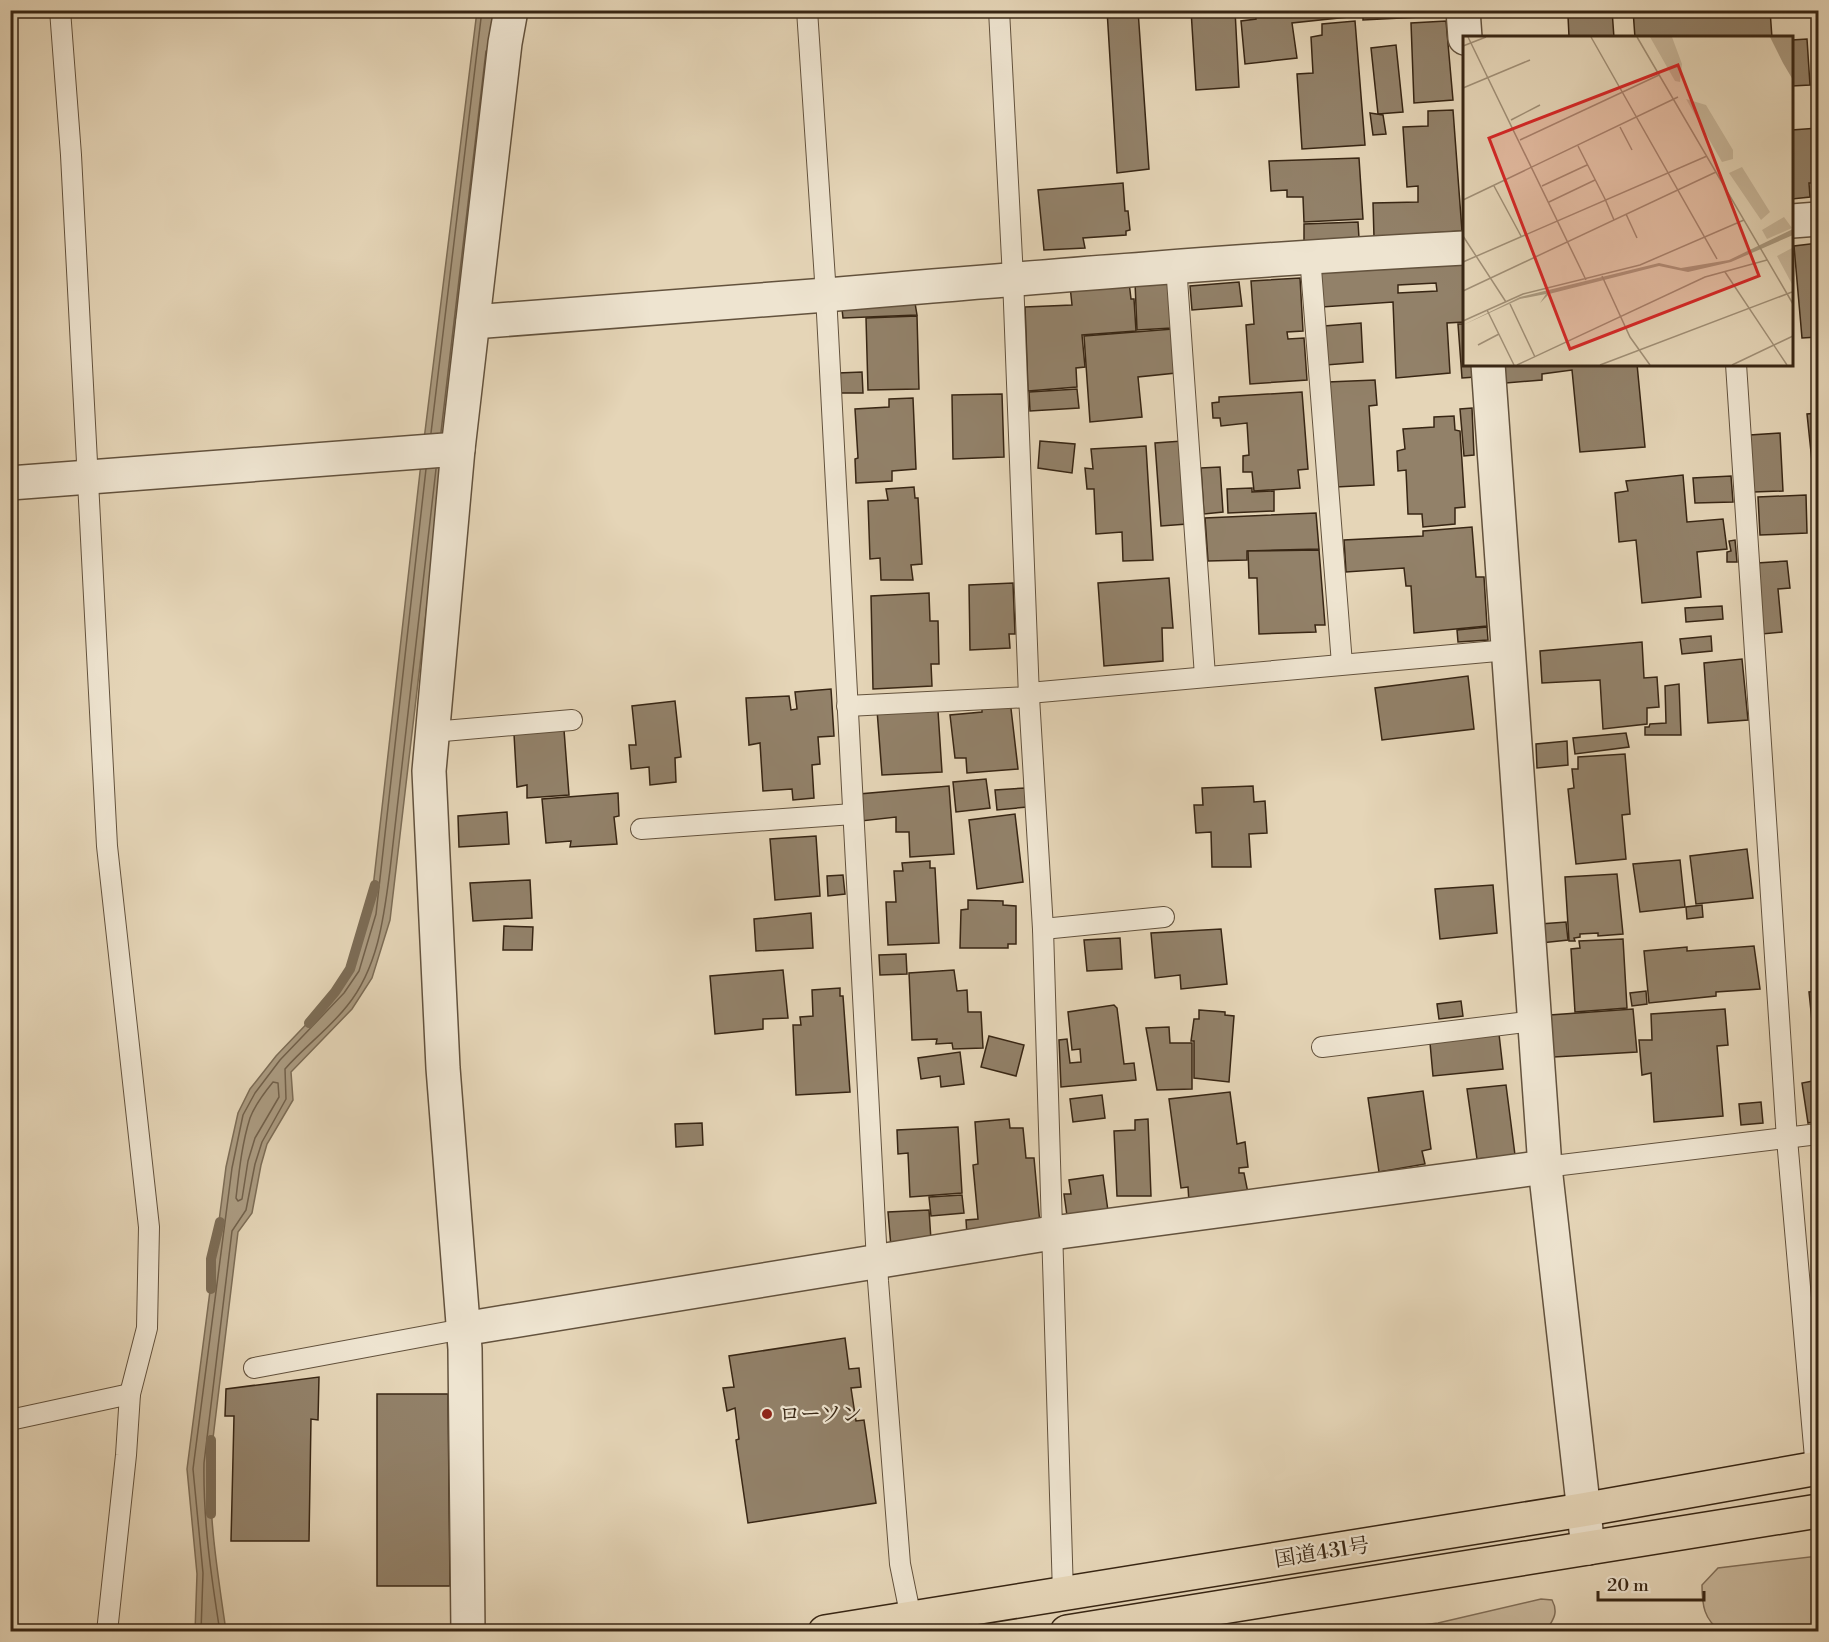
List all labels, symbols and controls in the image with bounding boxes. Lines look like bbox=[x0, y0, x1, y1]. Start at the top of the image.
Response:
inset map bbox=[1463, 36, 1793, 366]
place label: ローソン bbox=[779, 1402, 862, 1428]
marker: ローソン bbox=[760, 1407, 774, 1421]
street label: 国道431号 bbox=[1273, 1533, 1371, 1573]
scale bar bbox=[1598, 1564, 1704, 1602]
text: 20 m bbox=[1607, 1574, 1649, 1597]

